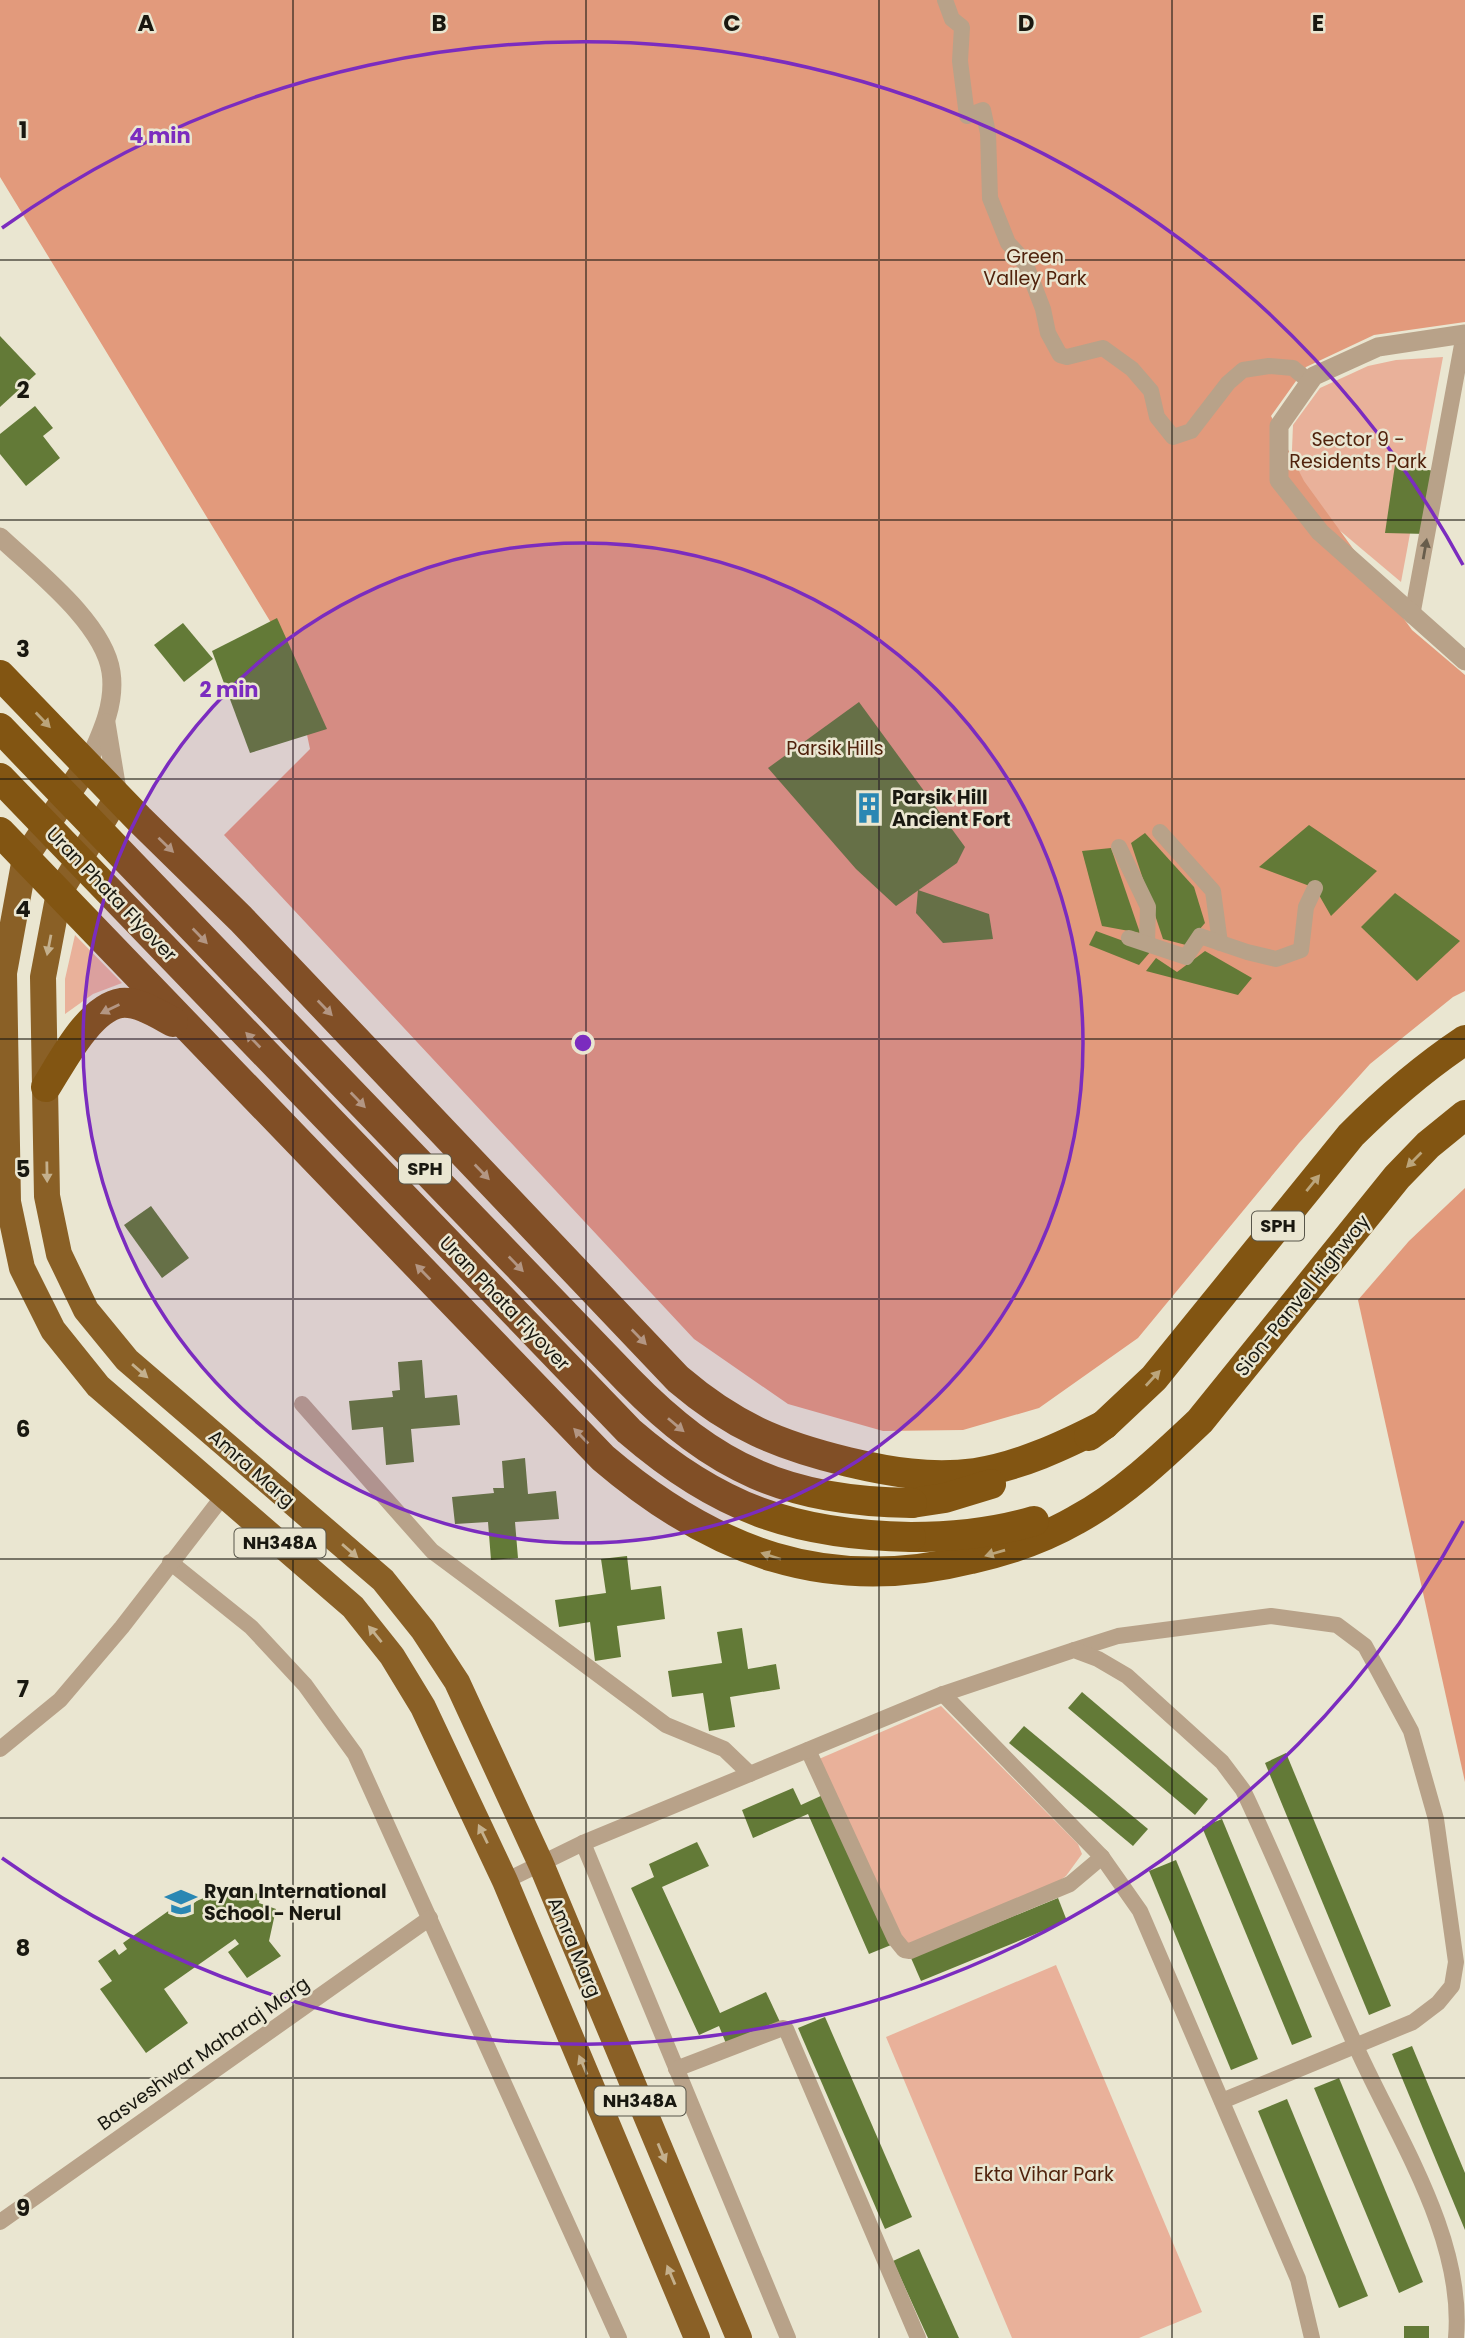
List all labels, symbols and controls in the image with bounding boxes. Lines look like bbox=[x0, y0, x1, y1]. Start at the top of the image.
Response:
text: A bbox=[138, 7, 155, 39]
text: B bbox=[431, 7, 447, 39]
text: C bbox=[723, 7, 741, 39]
text: D bbox=[1018, 7, 1034, 39]
text: E bbox=[1312, 7, 1324, 39]
text: 1 bbox=[19, 114, 27, 146]
text: 4 min bbox=[129, 121, 191, 150]
park label: Green Valley Park bbox=[983, 243, 1087, 292]
text: 2 bbox=[16, 374, 30, 406]
park label: Sector 9 - Residents Park bbox=[1289, 426, 1427, 475]
one-way arrow bbox=[1419, 537, 1430, 559]
text: 3 bbox=[16, 633, 30, 665]
text: 2 min bbox=[199, 675, 259, 704]
one-way arrow bbox=[35, 711, 52, 728]
park label: Parsik Hills bbox=[786, 735, 884, 762]
place label: Parsik Hill Ancient Fort bbox=[892, 784, 1011, 833]
building icon: Parsik Hill Ancient Fort bbox=[852, 791, 886, 825]
street label: Uran Phata Flyover bbox=[40, 821, 183, 968]
one-way arrow bbox=[157, 837, 174, 853]
text: 4 bbox=[15, 893, 31, 925]
one-way arrow bbox=[192, 927, 208, 944]
one-way arrow bbox=[43, 934, 54, 956]
one-way arrow bbox=[317, 999, 334, 1016]
one-way arrow bbox=[100, 1003, 120, 1015]
centre of rings bbox=[571, 1031, 595, 1055]
one-way arrow bbox=[244, 1032, 261, 1049]
one-way arrow bbox=[350, 1091, 366, 1108]
one-way arrow bbox=[1406, 1151, 1422, 1168]
text: 5 bbox=[16, 1153, 30, 1185]
road number: SPH bbox=[399, 1154, 451, 1184]
one-way arrow bbox=[41, 1161, 53, 1183]
one-way arrow bbox=[474, 1164, 491, 1181]
one-way arrow bbox=[1305, 1174, 1320, 1192]
street label: Sion-Panvel Highway bbox=[1229, 1209, 1376, 1382]
road number: SPH bbox=[1252, 1212, 1304, 1240]
street label: Uran Phata Flyover bbox=[433, 1230, 576, 1377]
one-way arrow bbox=[507, 1255, 523, 1272]
one-way arrow bbox=[416, 1264, 432, 1281]
one-way arrow bbox=[630, 1328, 646, 1345]
one-way arrow bbox=[131, 1363, 149, 1379]
one-way arrow bbox=[1145, 1370, 1161, 1387]
text: 6 bbox=[16, 1413, 30, 1445]
one-way arrow bbox=[667, 1418, 685, 1433]
street label: Amra Marg bbox=[203, 1423, 301, 1514]
one-way arrow bbox=[574, 1428, 590, 1445]
road number: NH348A bbox=[234, 1528, 326, 1558]
one-way arrow bbox=[341, 1543, 358, 1558]
one-way arrow bbox=[984, 1549, 1005, 1559]
one-way arrow bbox=[761, 1550, 782, 1561]
one-way arrow bbox=[368, 1626, 383, 1643]
text: 7 bbox=[17, 1673, 29, 1705]
one-way arrow bbox=[477, 1824, 489, 1844]
place label: Ryan International School - Nerul bbox=[204, 1878, 387, 1927]
school or university icon: Ryan International School - Nerul bbox=[164, 1885, 198, 1919]
street label: Amra Marg bbox=[541, 1893, 608, 2001]
text: 8 bbox=[16, 1932, 30, 1964]
street label: Basveshwar Maharaj Marg bbox=[92, 1970, 314, 2137]
one-way arrow bbox=[577, 2055, 588, 2076]
road number: NH348A bbox=[594, 2087, 686, 2116]
one-way arrow bbox=[656, 2143, 668, 2163]
park label: Ekta Vihar Park bbox=[974, 2161, 1114, 2188]
text: 9 bbox=[16, 2192, 30, 2224]
one-way arrow bbox=[665, 2264, 676, 2285]

